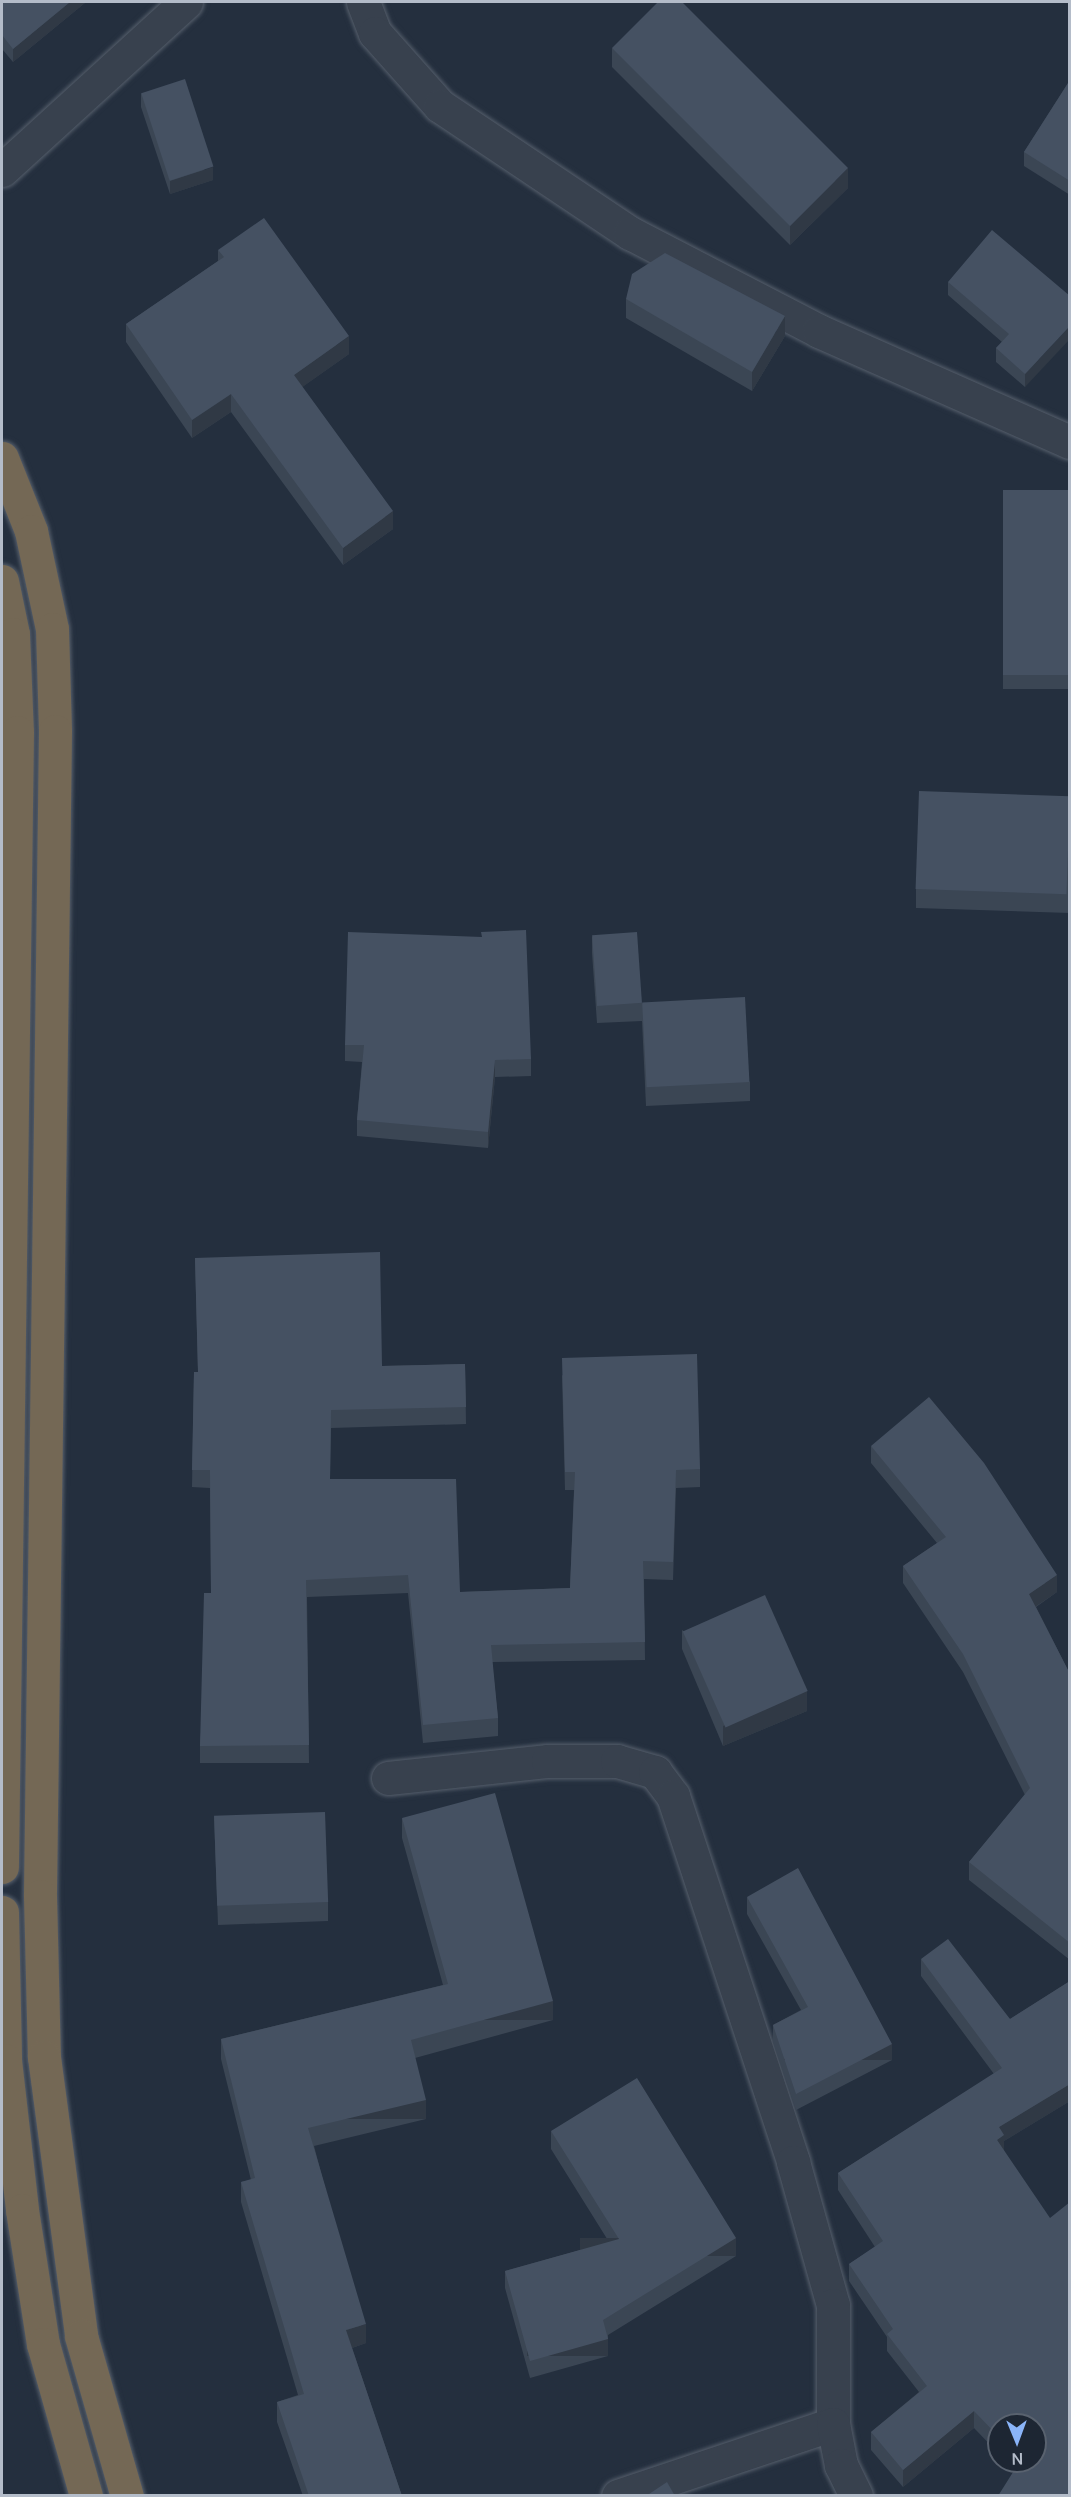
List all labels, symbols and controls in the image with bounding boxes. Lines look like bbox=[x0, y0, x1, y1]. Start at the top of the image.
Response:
north arrow bbox=[987, 2413, 1047, 2473]
text: N bbox=[1011, 2448, 1023, 2470]

